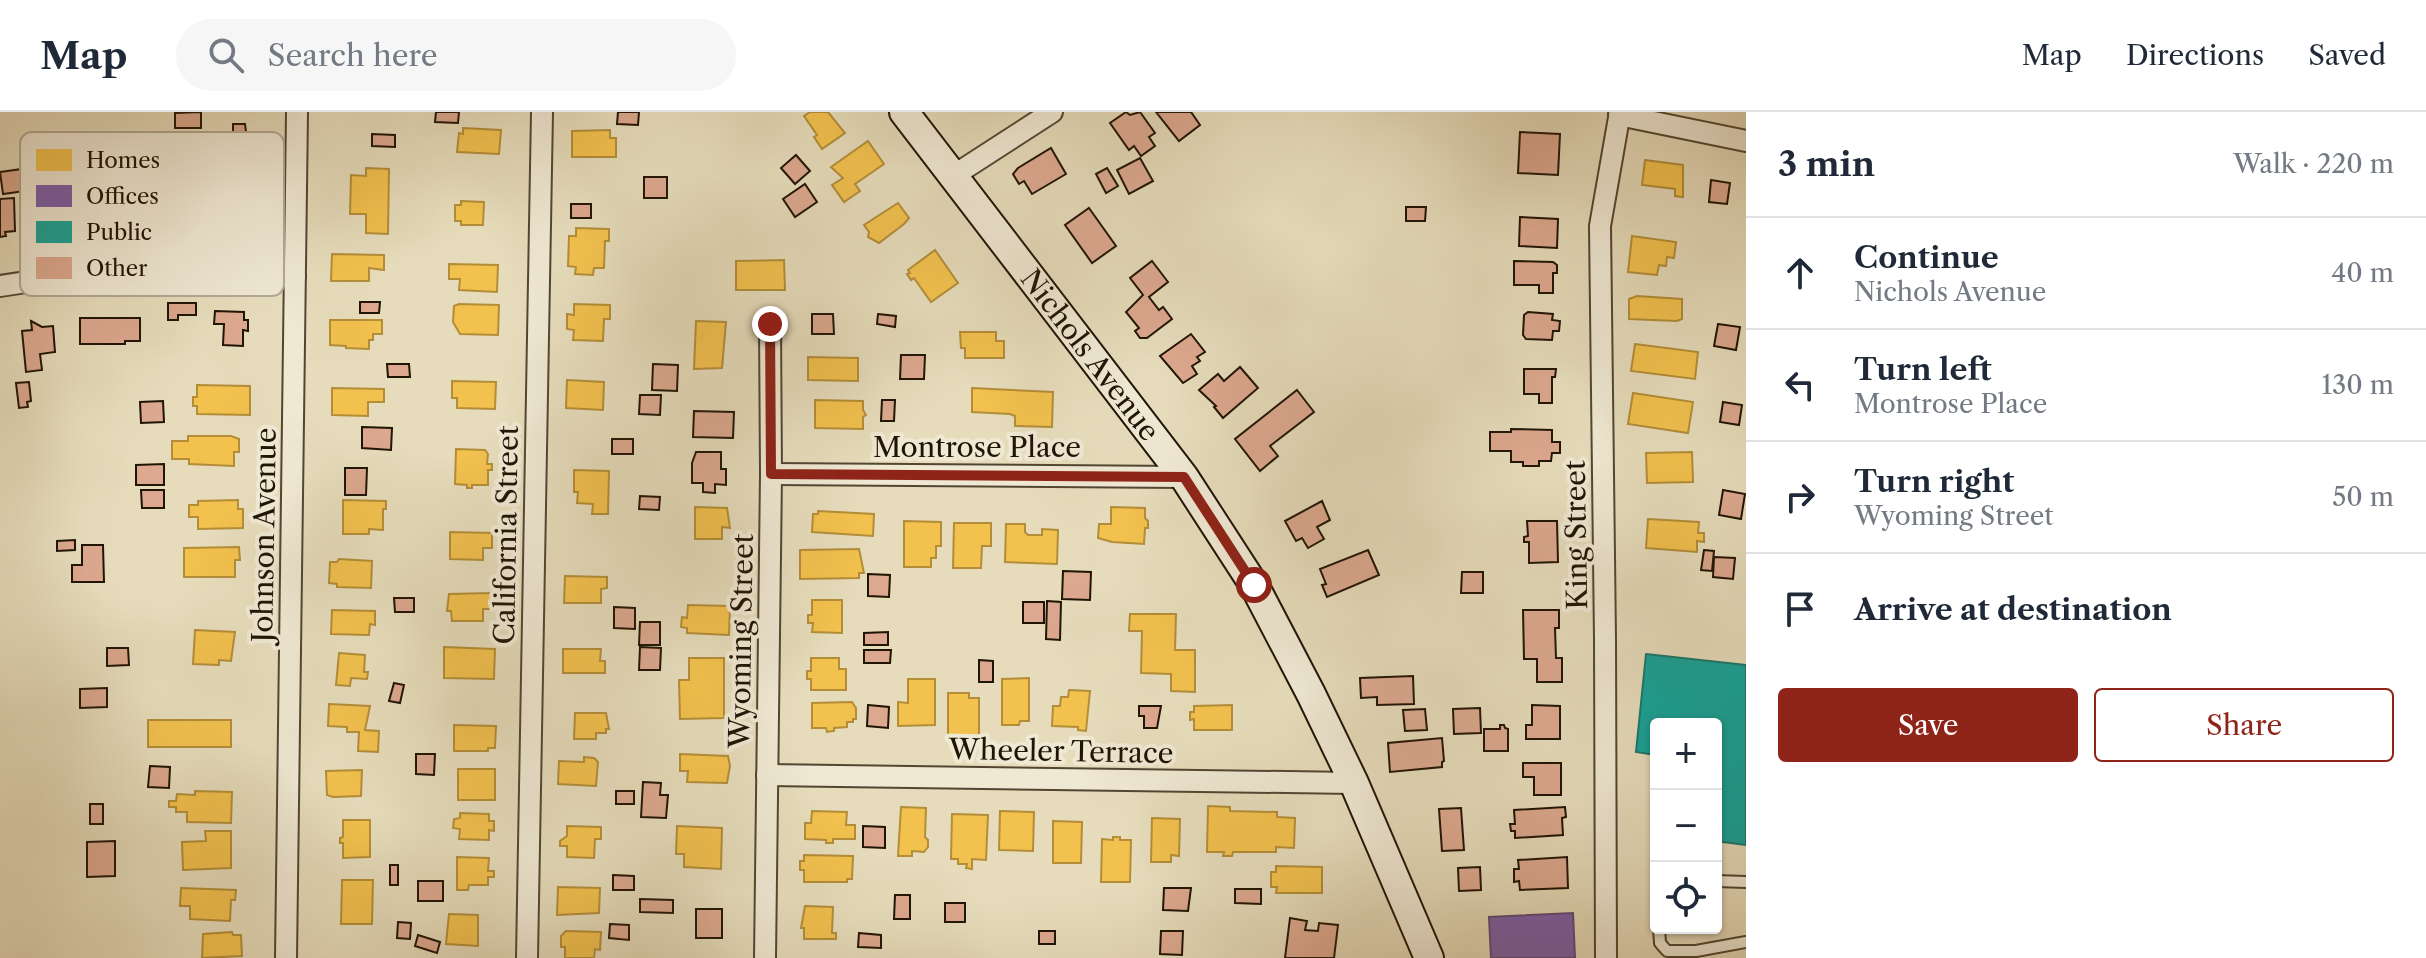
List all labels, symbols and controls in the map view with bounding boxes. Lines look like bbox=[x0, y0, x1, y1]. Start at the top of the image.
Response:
search box bbox=[176, 19, 736, 91]
text: Map bbox=[40, 32, 128, 79]
icon: search bbox=[204, 33, 248, 77]
text: Search here bbox=[268, 37, 438, 74]
text: Map bbox=[2022, 38, 2082, 72]
text: Directions bbox=[2126, 38, 2264, 72]
text: Saved bbox=[2308, 38, 2386, 72]
legend bbox=[20, 132, 284, 296]
text: 3 min bbox=[1778, 143, 1875, 185]
text: Homes bbox=[86, 147, 160, 174]
text: Walk · 220 m bbox=[2233, 148, 2394, 180]
text: Offices bbox=[86, 183, 159, 210]
text: Public bbox=[86, 219, 152, 246]
text: Continue bbox=[1854, 239, 1999, 276]
icon: ahead bbox=[1778, 251, 1822, 295]
text: Other bbox=[86, 255, 147, 282]
text: 40 m bbox=[2331, 257, 2394, 289]
street label: Nichols Avenue bbox=[1014, 262, 1167, 447]
text: Nichols Avenue bbox=[1854, 276, 2046, 308]
route end bbox=[752, 306, 788, 342]
text: Turn left bbox=[1854, 351, 1991, 388]
icon: left bbox=[1778, 363, 1822, 407]
text: 130 m bbox=[2321, 369, 2394, 401]
text: Montrose Place bbox=[1854, 388, 2047, 420]
street label: California Street bbox=[487, 425, 525, 645]
street label: Johnson Avenue bbox=[245, 427, 283, 647]
street label: Montrose Place bbox=[873, 430, 1081, 464]
street label: King Street bbox=[1558, 460, 1594, 610]
text: Turn right bbox=[1854, 463, 2014, 500]
icon: right bbox=[1778, 475, 1822, 519]
text: 50 m bbox=[2332, 481, 2394, 513]
text: Wyoming Street bbox=[1854, 500, 2054, 532]
street label: Wyoming Street bbox=[722, 533, 760, 750]
route start bbox=[1236, 567, 1272, 603]
icon: arrive bbox=[1778, 587, 1822, 631]
text: Arrive at destination bbox=[1854, 591, 2172, 628]
button: Save bbox=[1778, 688, 2078, 762]
button: Share bbox=[2094, 688, 2394, 762]
map controls bbox=[1650, 718, 1722, 934]
button: + bbox=[1650, 718, 1722, 790]
street label: Wheeler Terrace bbox=[947, 732, 1174, 770]
button: − bbox=[1650, 790, 1722, 862]
button: locate bbox=[1650, 862, 1722, 934]

